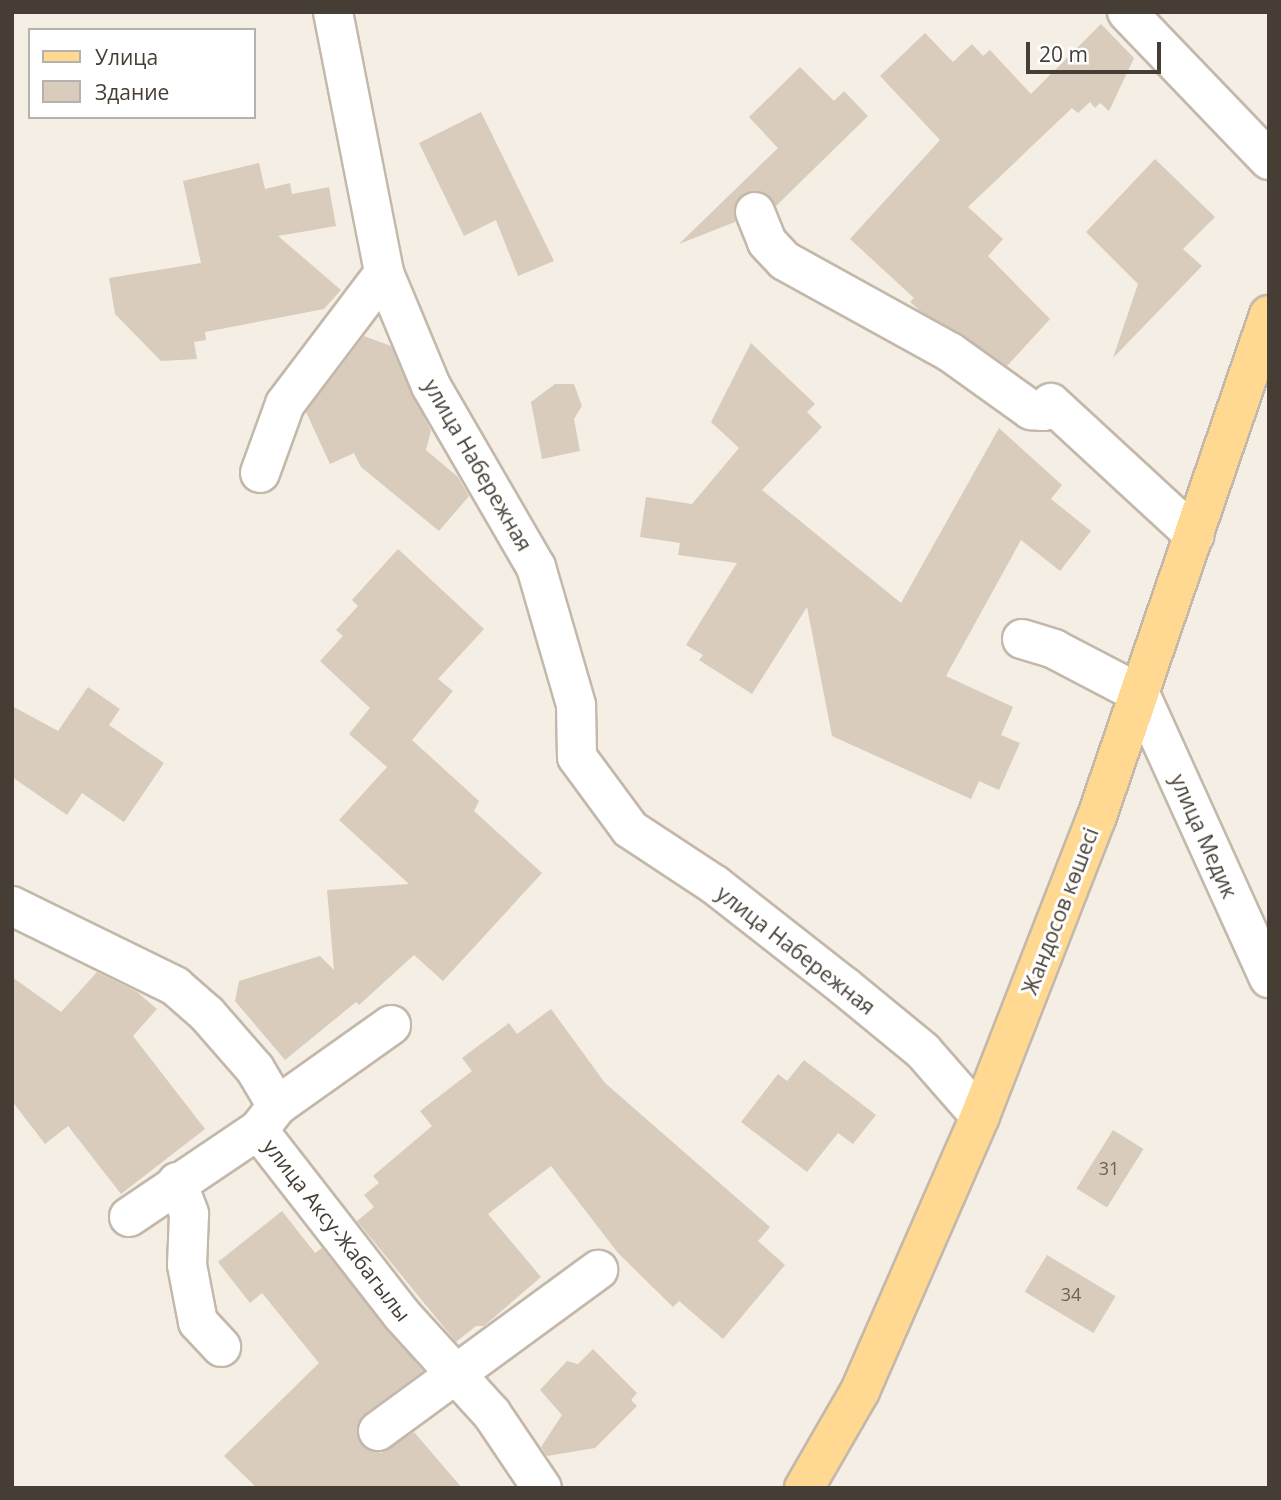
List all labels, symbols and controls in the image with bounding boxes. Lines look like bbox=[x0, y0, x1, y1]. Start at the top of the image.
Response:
legend bbox=[28, 28, 256, 119]
scale bar bbox=[1029, 28, 1164, 72]
text: 20 m bbox=[1039, 40, 1088, 68]
text: Улица bbox=[95, 43, 158, 71]
text: Здание bbox=[95, 78, 169, 106]
street label: улица Набережная bbox=[419, 375, 537, 555]
street label: улица Медик bbox=[1165, 770, 1243, 902]
street label: Жандосов көшесі bbox=[1017, 824, 1103, 998]
street label: улица Набережная bbox=[712, 880, 880, 1020]
street label: улица Аксу-Жабагылы bbox=[258, 1134, 416, 1326]
house number: 31 bbox=[1099, 1157, 1119, 1179]
house number: 34 bbox=[1061, 1283, 1081, 1305]

